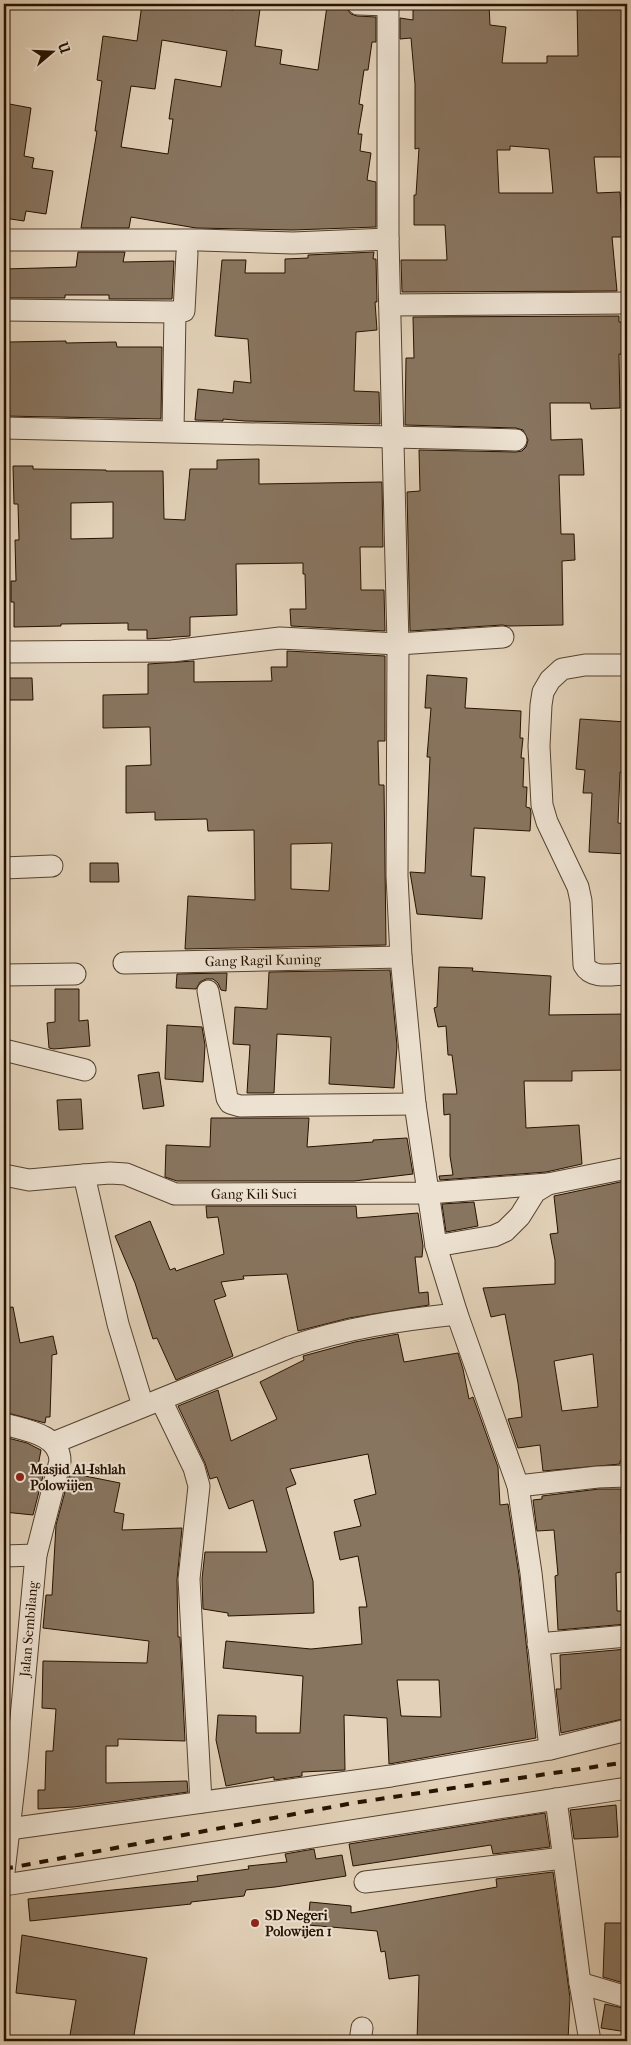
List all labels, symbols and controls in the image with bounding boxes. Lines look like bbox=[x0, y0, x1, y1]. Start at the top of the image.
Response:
north arrow bbox=[28, 28, 78, 78]
text: U bbox=[54, 39, 74, 56]
street label: Gang Ragil Kuning bbox=[205, 950, 322, 970]
street label: Gang Kili Suci bbox=[211, 1185, 297, 1202]
place label: Masjid Al-Ishlah Polowiijen bbox=[29, 1461, 127, 1494]
marker: Masjid Al-Ishlah Polowiijen bbox=[14, 1471, 26, 1483]
street label: Jalan Sembilang bbox=[16, 1580, 42, 1679]
place label: SD Negeri Polowijen 1 bbox=[265, 1907, 332, 1940]
marker: SD Negeri Polowijen 1 bbox=[249, 1917, 261, 1929]

